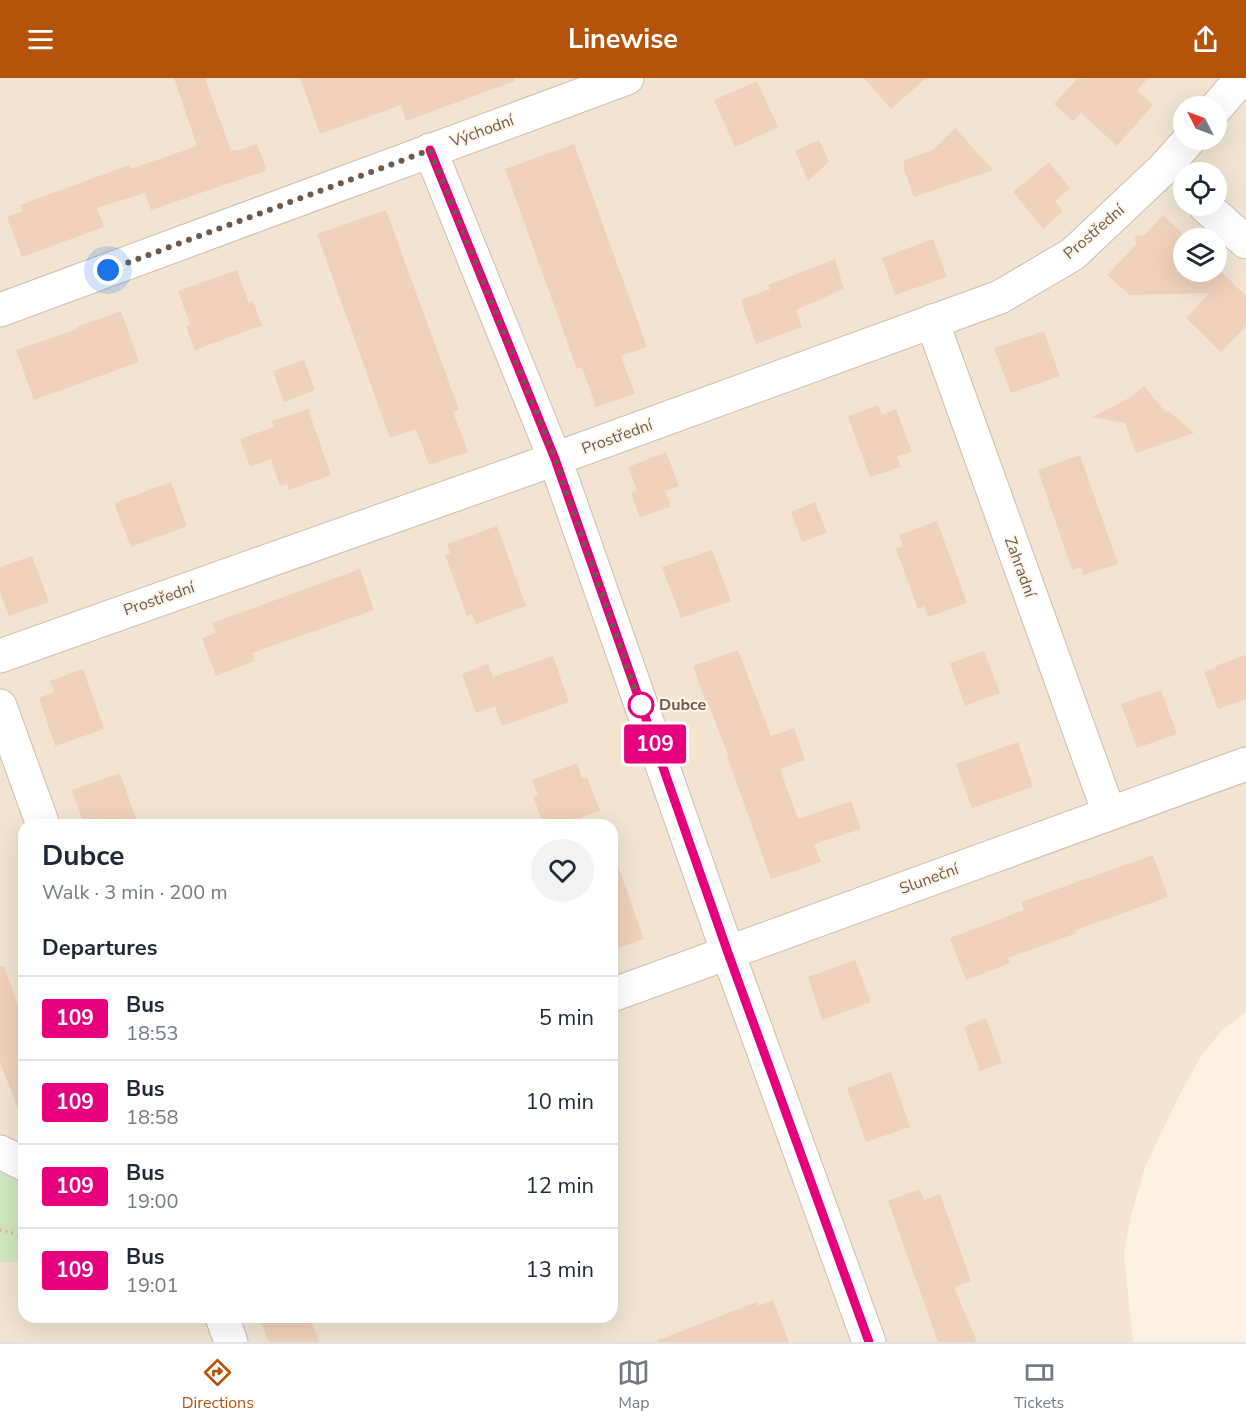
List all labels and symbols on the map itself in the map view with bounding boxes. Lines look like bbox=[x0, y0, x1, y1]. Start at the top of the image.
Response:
north arrow bbox=[1173, 96, 1227, 150]
street label: Východní bbox=[446, 109, 518, 153]
street label: Prostřední bbox=[1059, 199, 1130, 265]
your location bbox=[93, 255, 123, 285]
street label: Prostřední bbox=[578, 414, 657, 460]
street label: Zahradní bbox=[999, 534, 1042, 602]
street label: Prostřední bbox=[120, 576, 199, 621]
marker: Dubce bbox=[628, 692, 654, 718]
place label: Dubce bbox=[659, 694, 706, 716]
line badge: 109 bbox=[620, 724, 690, 764]
street label: Sluneční bbox=[896, 858, 963, 900]

